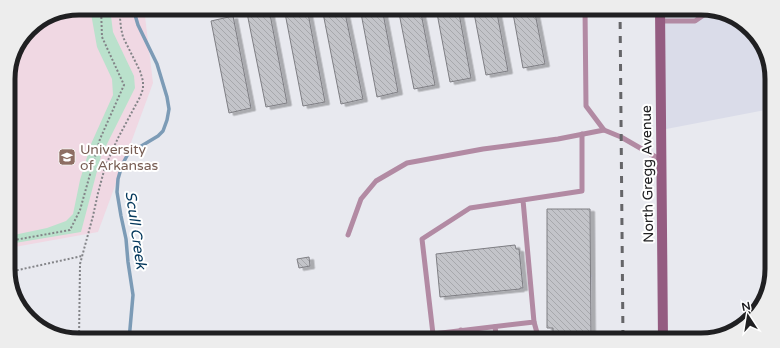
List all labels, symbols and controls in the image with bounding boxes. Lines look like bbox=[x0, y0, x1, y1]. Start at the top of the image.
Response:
street label: North Gregg Avenue bbox=[638, 105, 657, 243]
place label: University of Arkansas bbox=[80, 141, 159, 174]
school or university icon: University of Arkansas bbox=[57, 147, 77, 167]
water label: Scull Creek bbox=[122, 190, 151, 272]
north arrow bbox=[728, 296, 768, 336]
text: N bbox=[740, 299, 752, 314]

